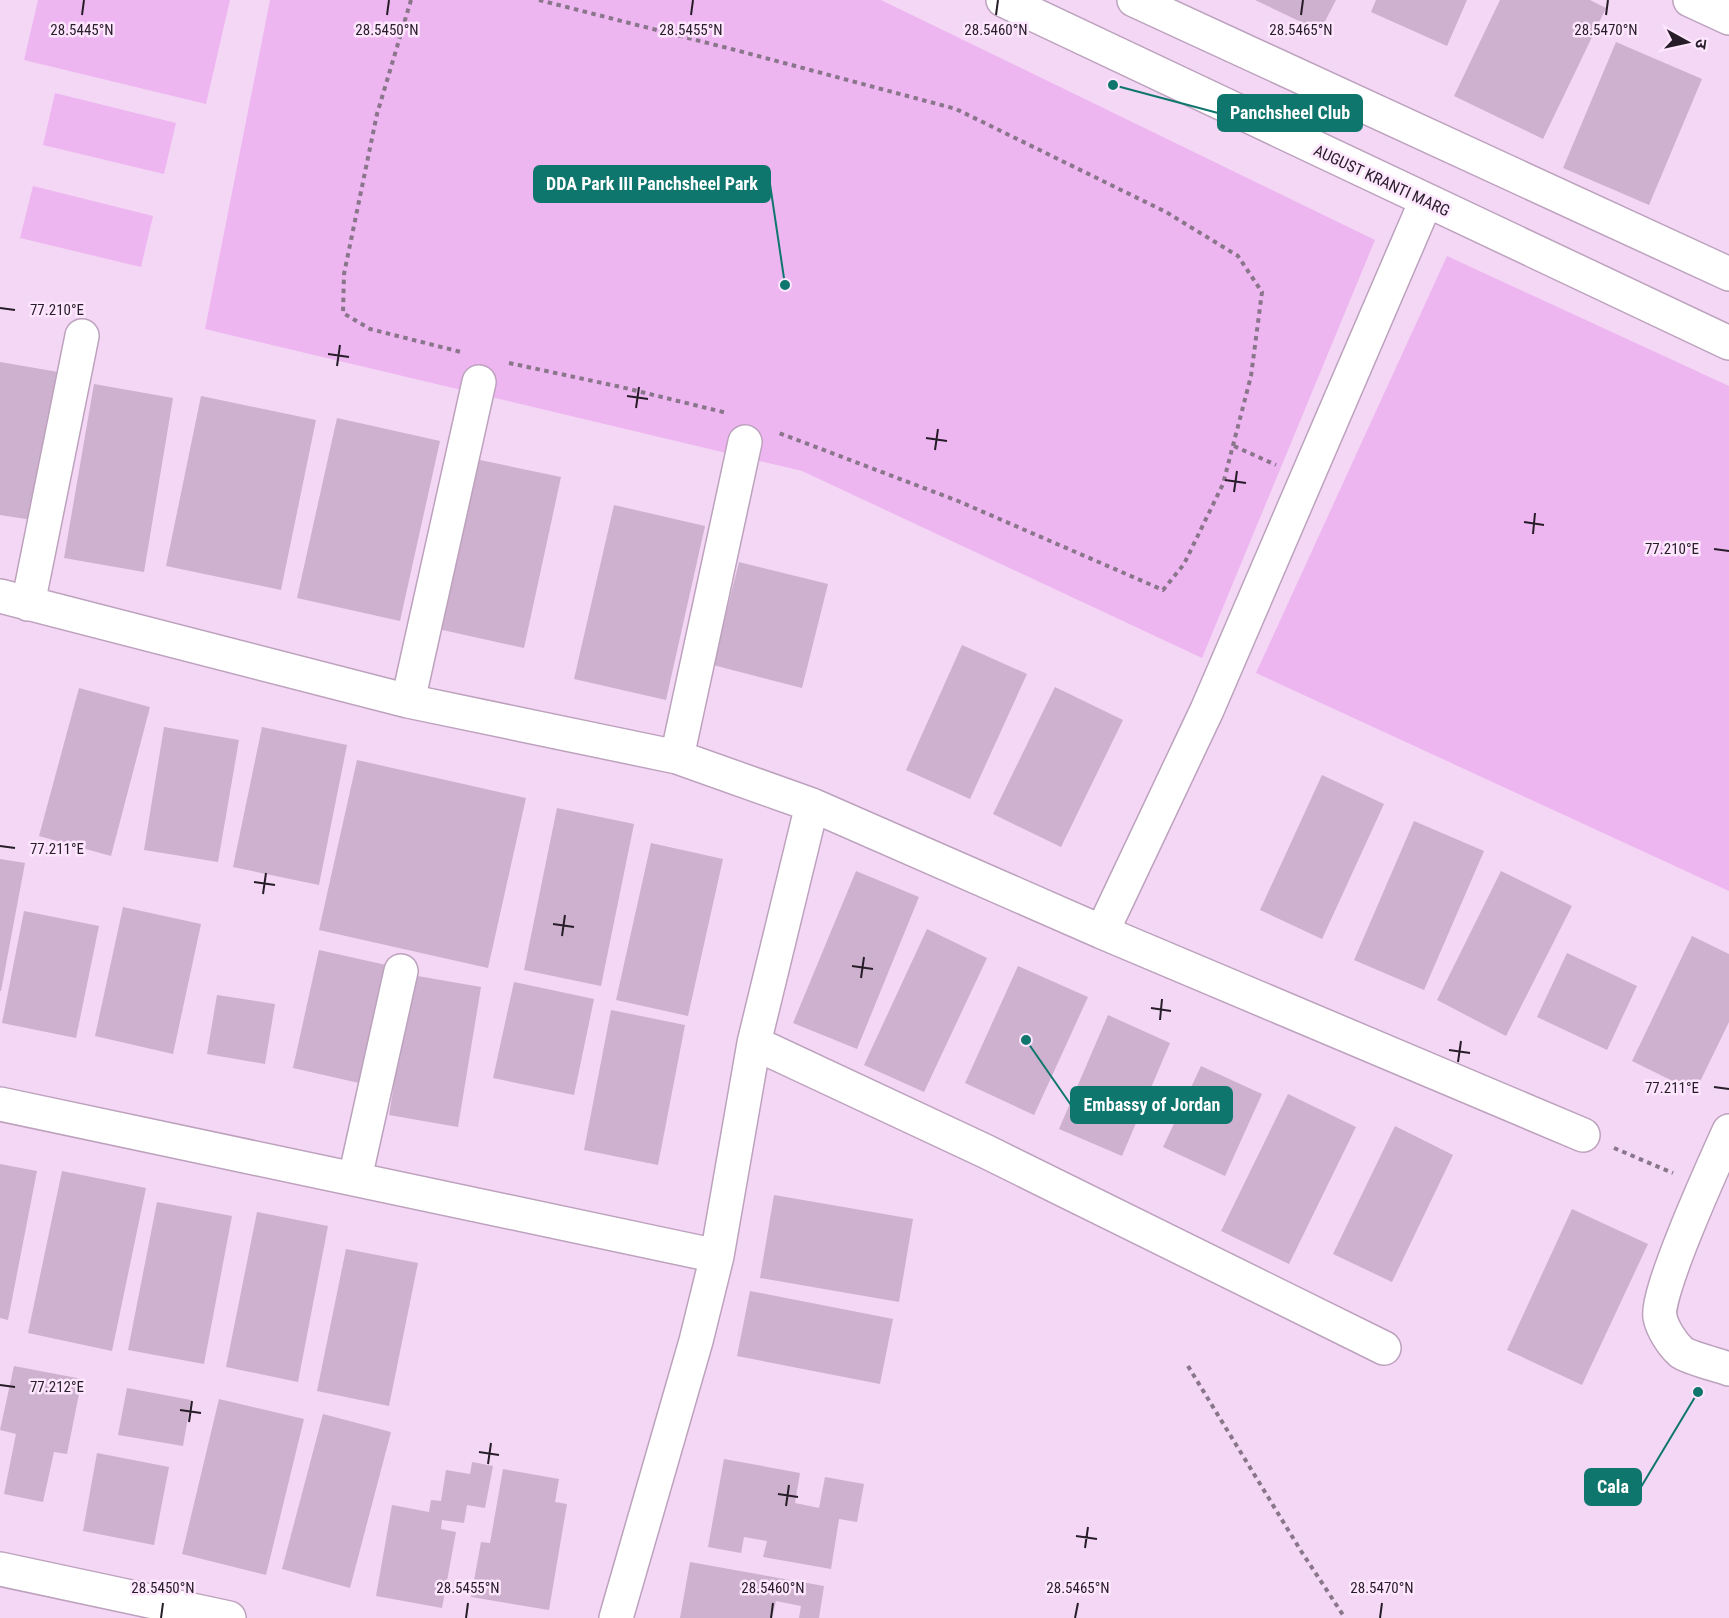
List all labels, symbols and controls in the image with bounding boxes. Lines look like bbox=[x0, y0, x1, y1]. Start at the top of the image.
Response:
north arrow bbox=[1657, 12, 1717, 72]
text: 28.5445°N bbox=[50, 21, 114, 39]
text: 28.5450°N bbox=[355, 21, 419, 39]
text: 28.5455°N bbox=[659, 21, 723, 39]
text: 28.5460°N bbox=[964, 21, 1028, 39]
text: 28.5465°N bbox=[1269, 21, 1333, 39]
text: 28.5470°N bbox=[1574, 21, 1638, 39]
text: उ bbox=[1691, 38, 1711, 51]
callout: Panchsheel Club bbox=[1218, 95, 1362, 131]
text: Panchsheel Club bbox=[1230, 102, 1350, 123]
street label: AUGUST KRANTI MARG bbox=[1311, 141, 1453, 220]
callout: DDA Park III Panchsheel Park bbox=[534, 166, 770, 202]
text: DDA Park III Panchsheel Park bbox=[546, 173, 758, 194]
text: 77.210°E bbox=[30, 301, 84, 319]
text: 77.210°E bbox=[1645, 540, 1699, 558]
text: 77.211°E bbox=[30, 840, 84, 858]
text: 77.211°E bbox=[1645, 1079, 1699, 1097]
callout: Embassy of Jordan bbox=[1071, 1087, 1232, 1123]
text: Embassy of Jordan bbox=[1084, 1094, 1220, 1115]
text: 77.212°E bbox=[30, 1378, 84, 1396]
callout: Cala bbox=[1585, 1469, 1641, 1505]
text: Cala bbox=[1597, 1476, 1629, 1497]
text: 28.5450°N bbox=[131, 1579, 195, 1597]
text: 28.5455°N bbox=[436, 1579, 500, 1597]
text: 28.5460°N bbox=[741, 1579, 805, 1597]
text: 28.5465°N bbox=[1046, 1579, 1110, 1597]
text: 28.5470°N bbox=[1350, 1579, 1414, 1597]

